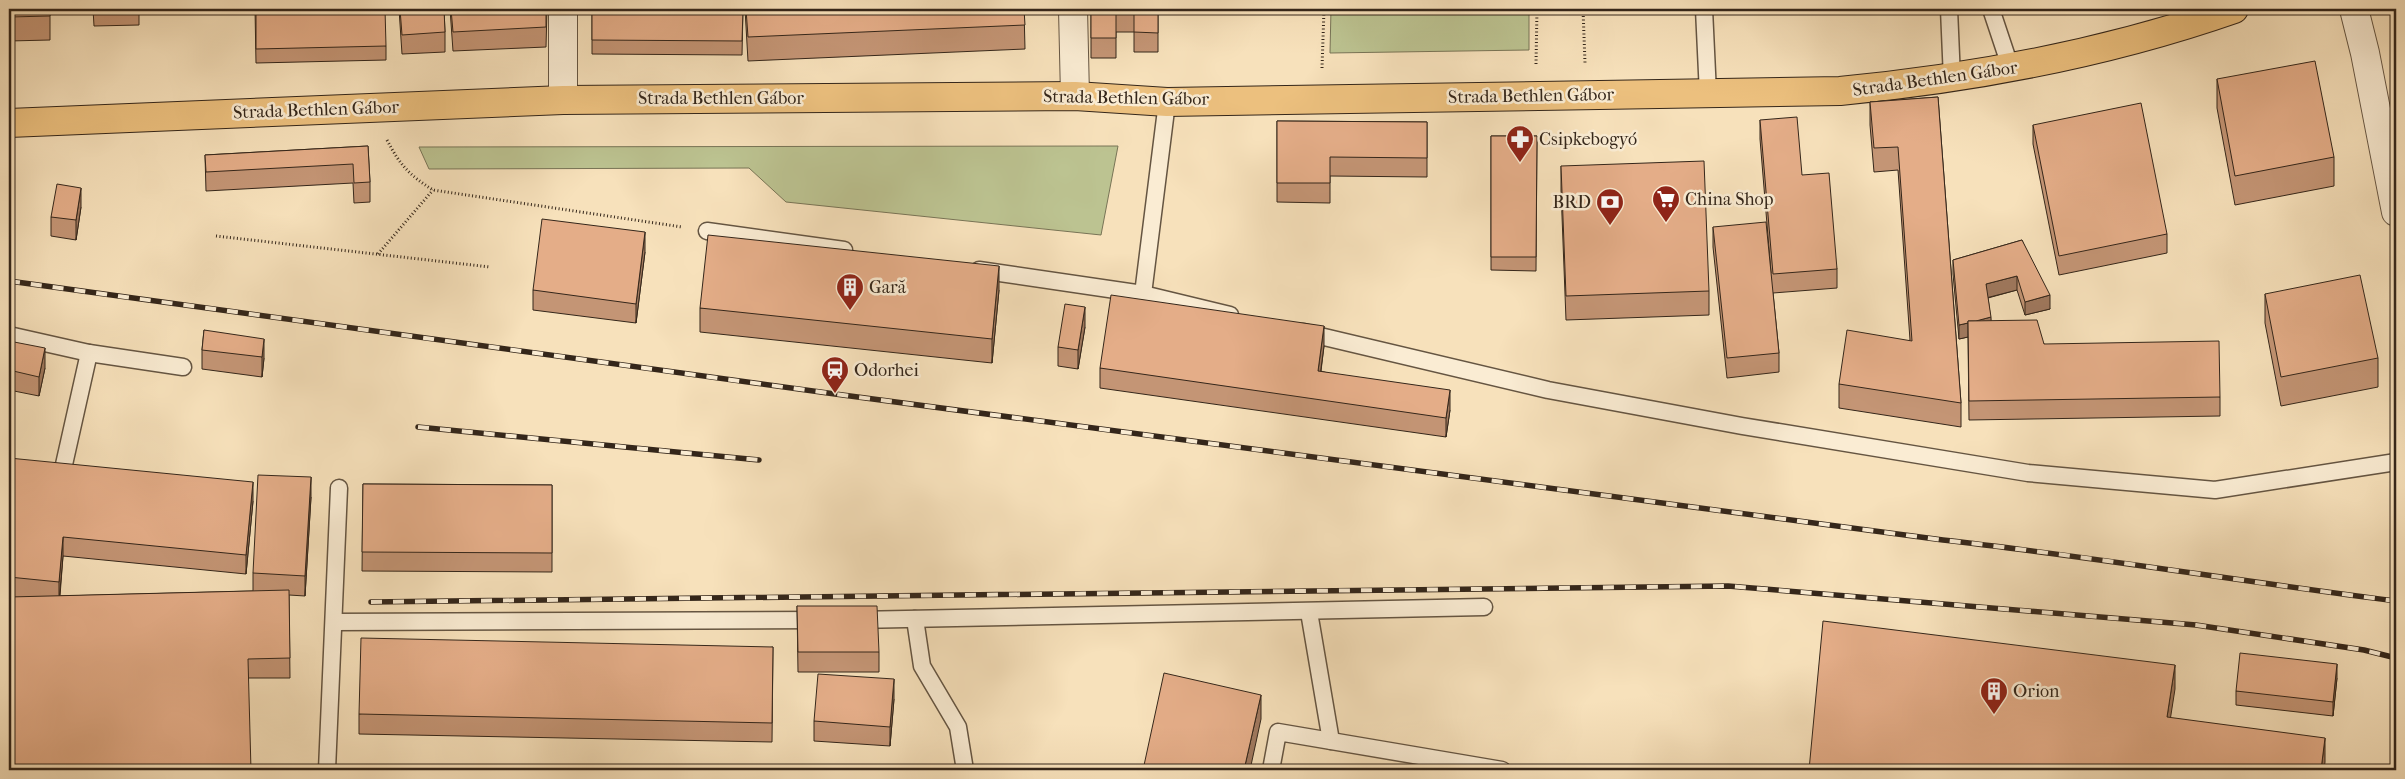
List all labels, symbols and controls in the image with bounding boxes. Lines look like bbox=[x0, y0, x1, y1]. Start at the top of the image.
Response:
street label: Strada Bethlen Gábor bbox=[1851, 57, 2019, 101]
street label: Strada Bethlen Gábor bbox=[1448, 84, 1615, 108]
street label: Strada Bethlen Gábor bbox=[1043, 86, 1210, 110]
street label: Strada Bethlen Gábor bbox=[638, 88, 804, 109]
street label: Strada Bethlen Gábor bbox=[233, 97, 400, 123]
pharmacy icon: Csipkebogyó bbox=[1505, 124, 1535, 163]
place label: Csipkebogyó bbox=[1539, 129, 1637, 150]
supermarket icon: China Shop bbox=[1651, 184, 1681, 223]
bank icon: BRD bbox=[1595, 187, 1625, 226]
place label: China Shop bbox=[1685, 189, 1774, 210]
place label: BRD bbox=[1553, 192, 1591, 213]
building icon: Gară bbox=[835, 272, 865, 311]
place label: Gară bbox=[869, 277, 907, 298]
station icon: Odorhei bbox=[820, 355, 850, 394]
place label: Odorhei bbox=[854, 360, 920, 381]
building icon: Orion bbox=[1979, 676, 2009, 715]
place label: Orion bbox=[2013, 681, 2060, 702]

